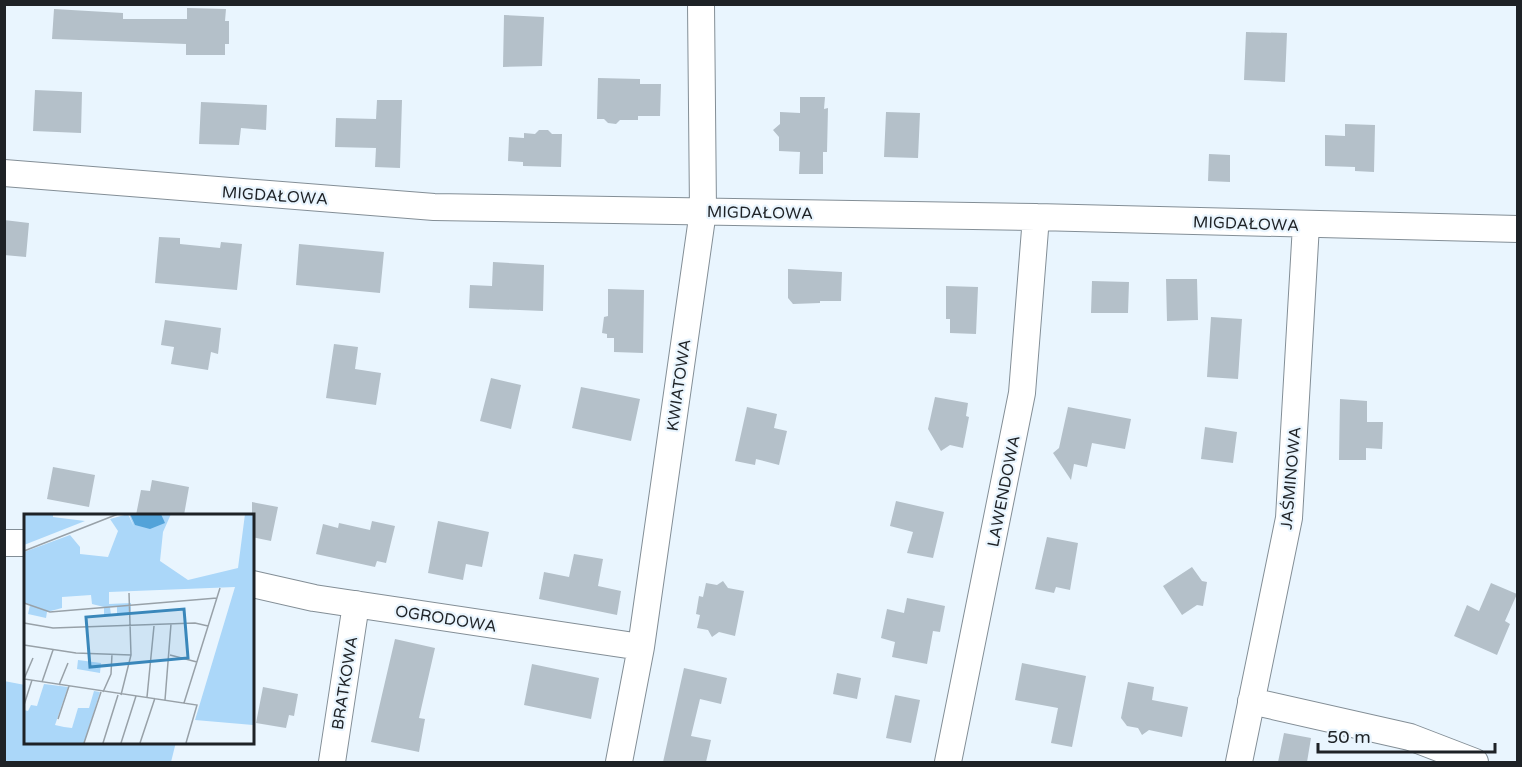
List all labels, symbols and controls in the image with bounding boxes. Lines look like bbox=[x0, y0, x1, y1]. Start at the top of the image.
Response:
street label: MIGDAŁOWA bbox=[221, 182, 329, 210]
street label: MIGDAŁOWA bbox=[707, 202, 813, 224]
street label: MIGDAŁOWA bbox=[1193, 212, 1299, 236]
street label: KWIATOWA bbox=[663, 338, 695, 433]
street label: JAŚMINOWA bbox=[1277, 426, 1305, 530]
street label: LAWENDOWA bbox=[983, 434, 1025, 549]
inset map bbox=[24, 514, 254, 743]
street label: OGRODOWA bbox=[394, 601, 498, 637]
street label: BRATKOWA bbox=[328, 635, 362, 731]
scale bar bbox=[1318, 716, 1495, 754]
text: 50 m bbox=[1327, 726, 1371, 748]

